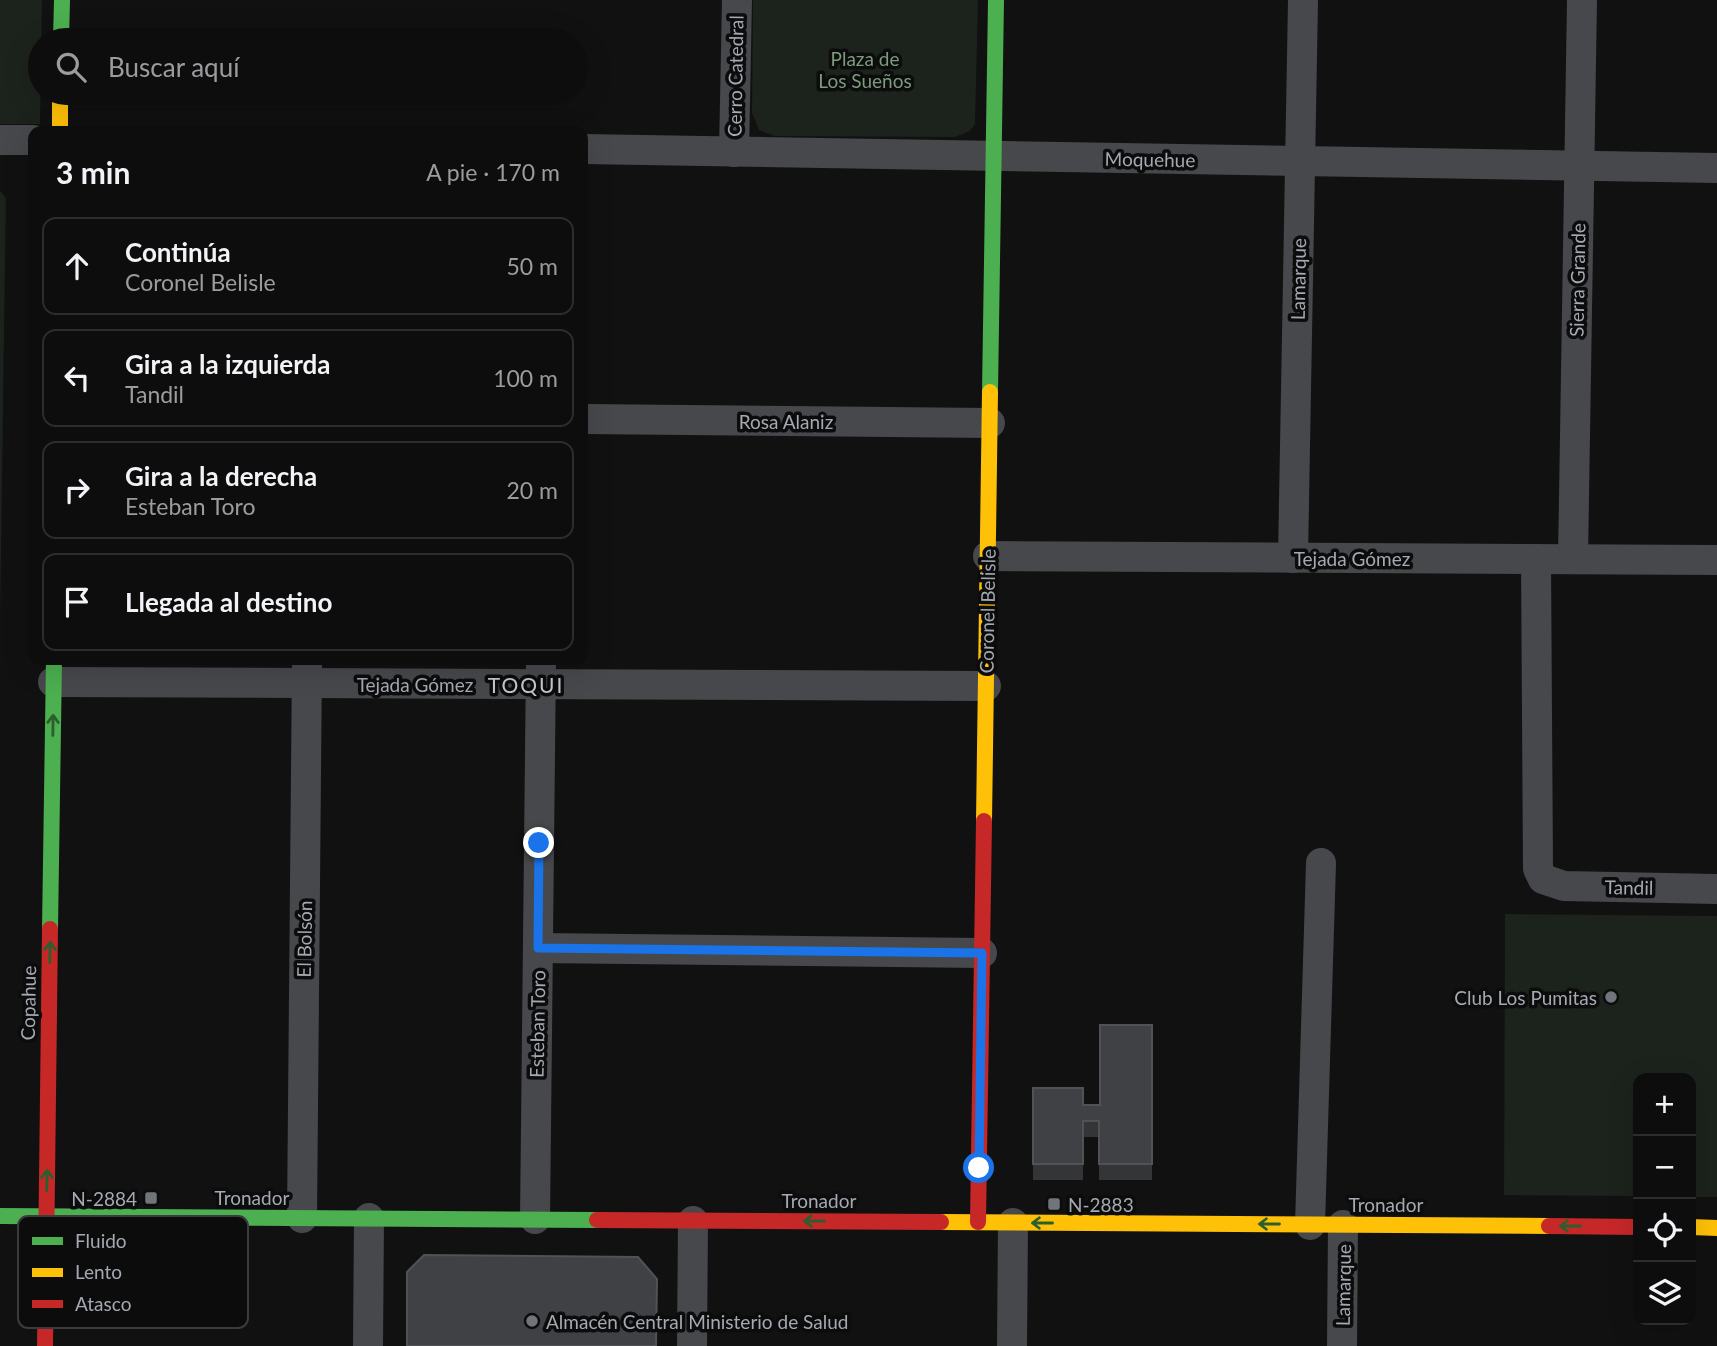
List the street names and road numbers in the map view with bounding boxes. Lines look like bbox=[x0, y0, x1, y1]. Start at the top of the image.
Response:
street label: Cerro Catedral bbox=[722, 15, 748, 137]
street label: Moquehue bbox=[1104, 147, 1196, 171]
street label: Sierra Grande bbox=[1565, 223, 1589, 337]
street label: Lamarque bbox=[1286, 238, 1310, 320]
street label: Rosa Alaniz bbox=[739, 410, 833, 433]
street label: Tejada Gómez bbox=[1294, 547, 1410, 570]
street label: Coronel Belisle bbox=[974, 549, 1000, 673]
street label: Tejada Gómez bbox=[357, 673, 473, 696]
street label: Tandil bbox=[1604, 875, 1654, 899]
street label: El Bolsón bbox=[292, 900, 316, 978]
street label: Copahue bbox=[16, 966, 40, 1040]
street label: Esteban Toro bbox=[525, 970, 549, 1078]
street label: Tronador bbox=[215, 1186, 289, 1209]
street label: Tronador bbox=[782, 1189, 856, 1212]
street label: Tronador bbox=[1349, 1193, 1423, 1216]
street label: Lamarque bbox=[1331, 1244, 1355, 1326]

